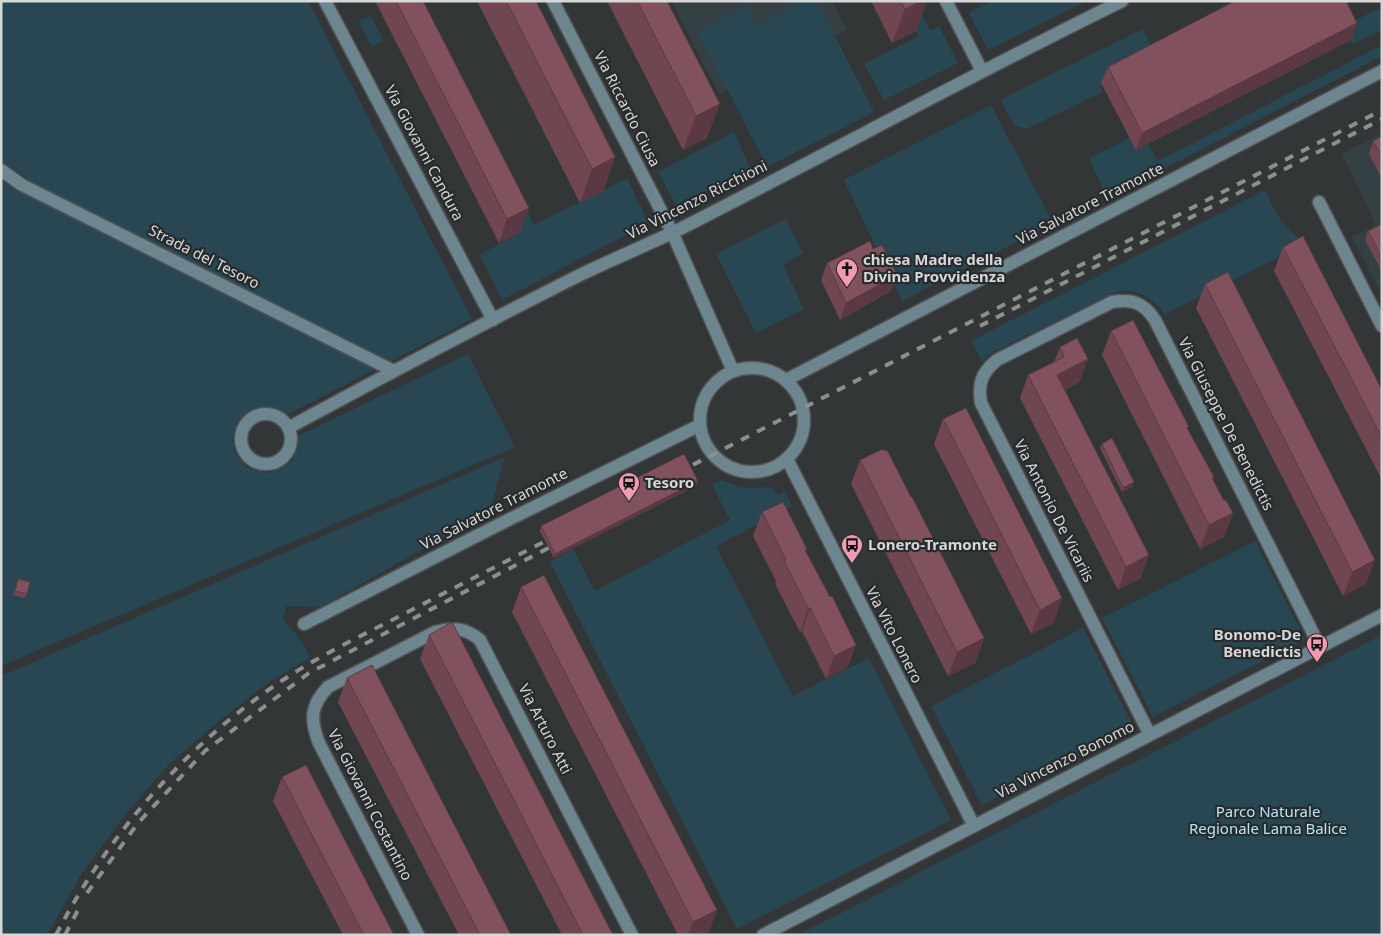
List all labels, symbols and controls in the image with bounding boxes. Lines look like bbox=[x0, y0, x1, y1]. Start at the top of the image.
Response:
street label: Via Riccardo Ciusa bbox=[590, 47, 666, 170]
street label: Via Giovanni Candura bbox=[381, 81, 469, 224]
street label: Via Vincenzo Ricchioni bbox=[623, 155, 770, 243]
street label: Via Salvatore Tramonte bbox=[1013, 157, 1167, 249]
street label: Strada del Tesoro bbox=[146, 220, 263, 293]
place label: chiesa Madre della Divina Provvidenza bbox=[863, 249, 1005, 286]
church icon: chiesa Madre della Divina Provvidenza bbox=[835, 257, 859, 288]
street label: Via Giuseppe De Benedictis bbox=[1174, 334, 1279, 513]
street label: Via Antonio De Vicariis bbox=[1010, 436, 1100, 585]
street label: Via Salvatore Tramonte bbox=[417, 462, 571, 554]
station icon: Tesoro bbox=[617, 471, 641, 502]
place label: Tesoro bbox=[645, 472, 694, 492]
bus stop icon: Lonero-Tramonte bbox=[840, 533, 864, 564]
place label: Lonero-Tramonte bbox=[868, 534, 997, 554]
street label: Via Vito Lonero bbox=[862, 583, 928, 686]
place label: Bonomo-De Benedictis bbox=[1214, 624, 1301, 661]
bus stop icon: Bonomo-De Benedictis bbox=[1305, 632, 1329, 663]
street label: Via Arturo Atti bbox=[515, 680, 577, 777]
street label: Via Vincenzo Bonomo bbox=[992, 716, 1137, 803]
street label: Via Giovanni Costantino bbox=[324, 725, 418, 884]
park label: Parco Naturale Regionale Lama Balice bbox=[1189, 801, 1347, 838]

